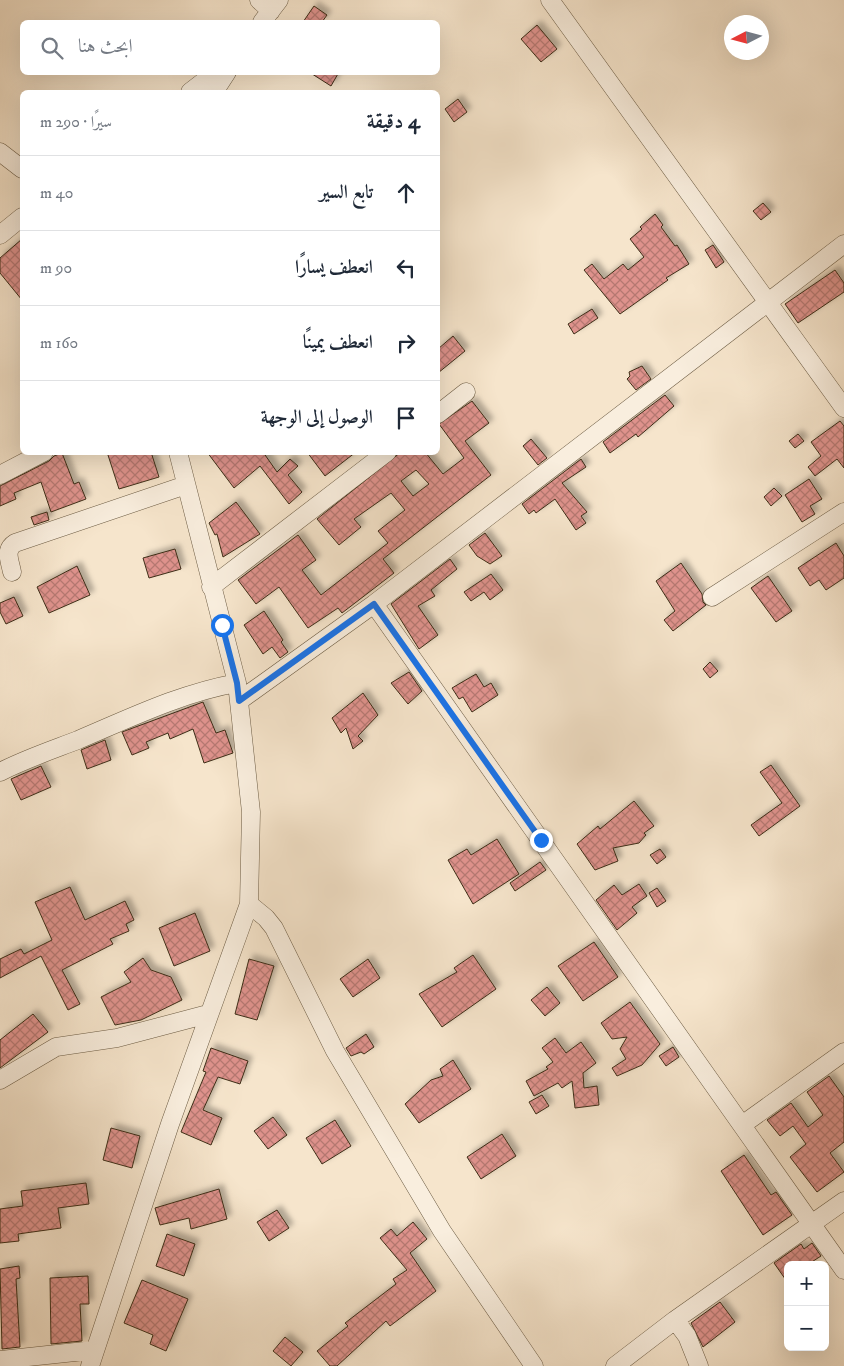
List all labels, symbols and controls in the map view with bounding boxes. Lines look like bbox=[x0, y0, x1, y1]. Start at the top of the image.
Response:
north arrow bbox=[724, 15, 769, 60]
search box bbox=[20, 20, 440, 75]
icon: search bbox=[38, 34, 66, 62]
text: ابحث هنا bbox=[78, 35, 133, 58]
text: 4 دقيقة bbox=[367, 109, 420, 135]
text: سيرًا · 290 m bbox=[40, 112, 112, 132]
icon: ahead bbox=[392, 179, 420, 207]
text: تابع السير bbox=[319, 181, 373, 204]
text: 40 m bbox=[40, 183, 73, 203]
icon: left bbox=[392, 254, 420, 282]
text: انعطف يسارًا bbox=[295, 256, 373, 279]
text: 90 m bbox=[40, 258, 72, 278]
icon: right bbox=[392, 329, 420, 357]
text: انعطف يمينًا bbox=[303, 331, 373, 354]
text: 160 m bbox=[40, 333, 78, 353]
icon: arrive bbox=[392, 404, 420, 432]
text: الوصول إلى الوجهة bbox=[261, 406, 373, 429]
route start bbox=[211, 614, 234, 637]
route end bbox=[530, 829, 553, 852]
map controls bbox=[784, 1261, 829, 1351]
button: + bbox=[784, 1261, 829, 1306]
button: − bbox=[784, 1306, 829, 1351]

